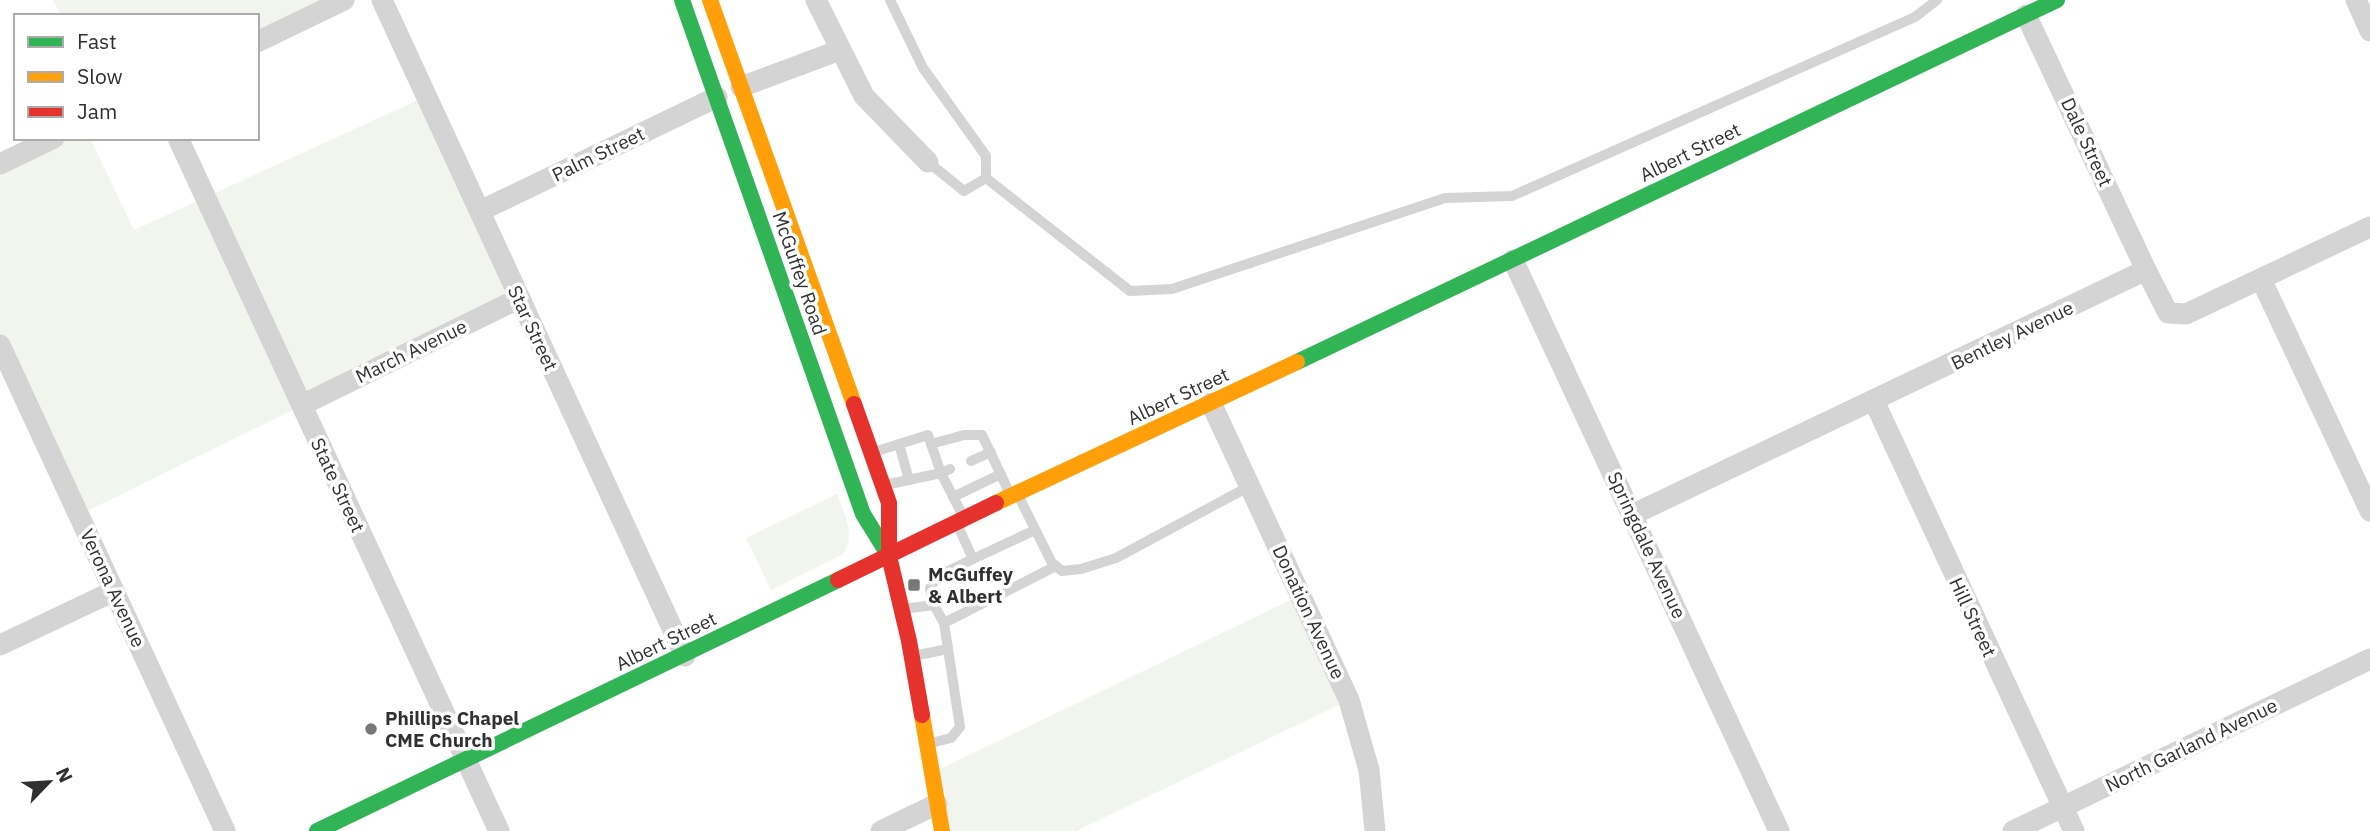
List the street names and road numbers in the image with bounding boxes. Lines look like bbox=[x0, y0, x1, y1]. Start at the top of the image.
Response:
street label: Dale Street bbox=[2056, 94, 2118, 190]
street label: Albert Street bbox=[1636, 117, 1744, 187]
street label: Palm Street bbox=[548, 121, 648, 187]
street label: McGuffey Road bbox=[768, 208, 832, 338]
street label: Star Street bbox=[503, 281, 563, 375]
street label: Bentley Avenue bbox=[1947, 295, 2077, 375]
street label: March Avenue bbox=[351, 314, 471, 388]
street label: Albert Street bbox=[1123, 362, 1233, 430]
street label: State Street bbox=[306, 434, 370, 536]
street label: Springdale Avenue bbox=[1602, 468, 1692, 622]
street label: Verona Avenue bbox=[75, 525, 151, 651]
street label: Donation Avenue bbox=[1267, 541, 1351, 683]
street label: Hill Street bbox=[1944, 573, 2002, 661]
street label: Albert Street bbox=[612, 606, 720, 676]
street label: North Garland Avenue bbox=[2101, 693, 2281, 797]

